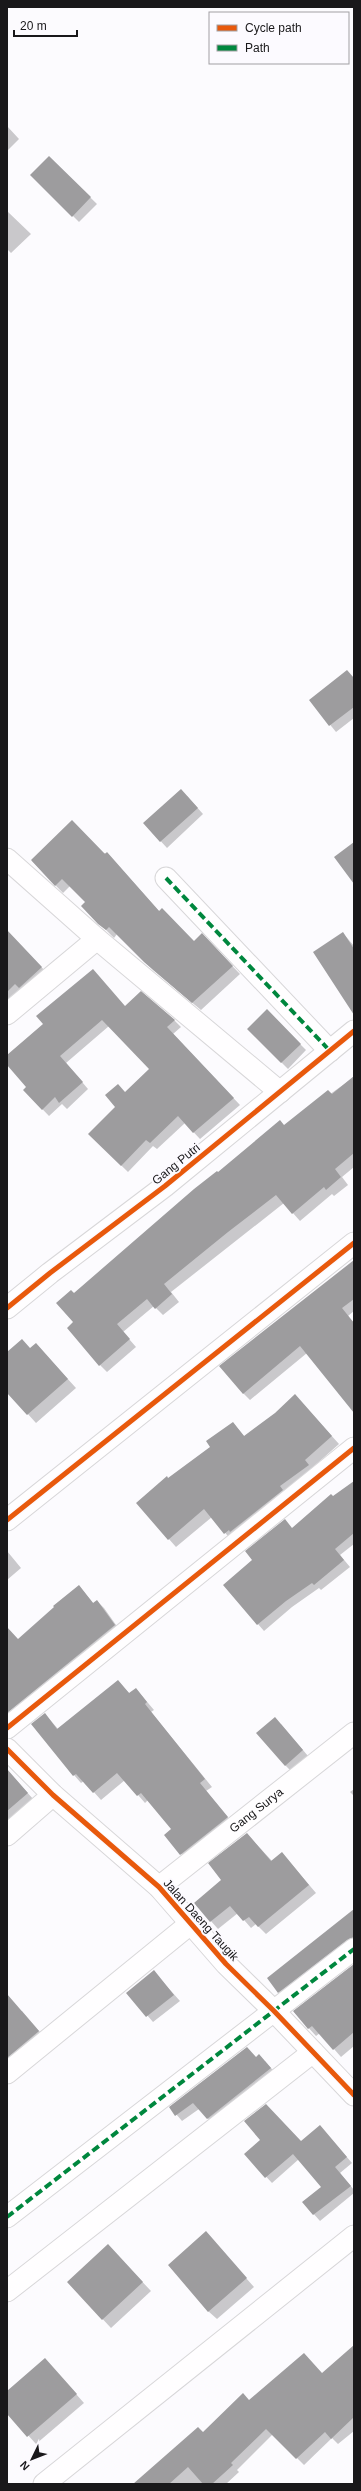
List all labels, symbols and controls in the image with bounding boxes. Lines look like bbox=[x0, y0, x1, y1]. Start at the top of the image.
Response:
scale bar bbox=[14, 12, 77, 38]
legend bbox=[209, 12, 349, 64]
text: 20 m bbox=[20, 19, 47, 33]
text: Cycle path bbox=[245, 21, 302, 35]
text: Path bbox=[245, 41, 270, 55]
street label: Gang Putri bbox=[149, 1141, 203, 1187]
street label: Gang Surya bbox=[227, 1785, 286, 1836]
street label: Jalan Daeng Taugik bbox=[161, 1876, 242, 1965]
north arrow bbox=[12, 2439, 52, 2479]
text: N bbox=[18, 2459, 32, 2473]

